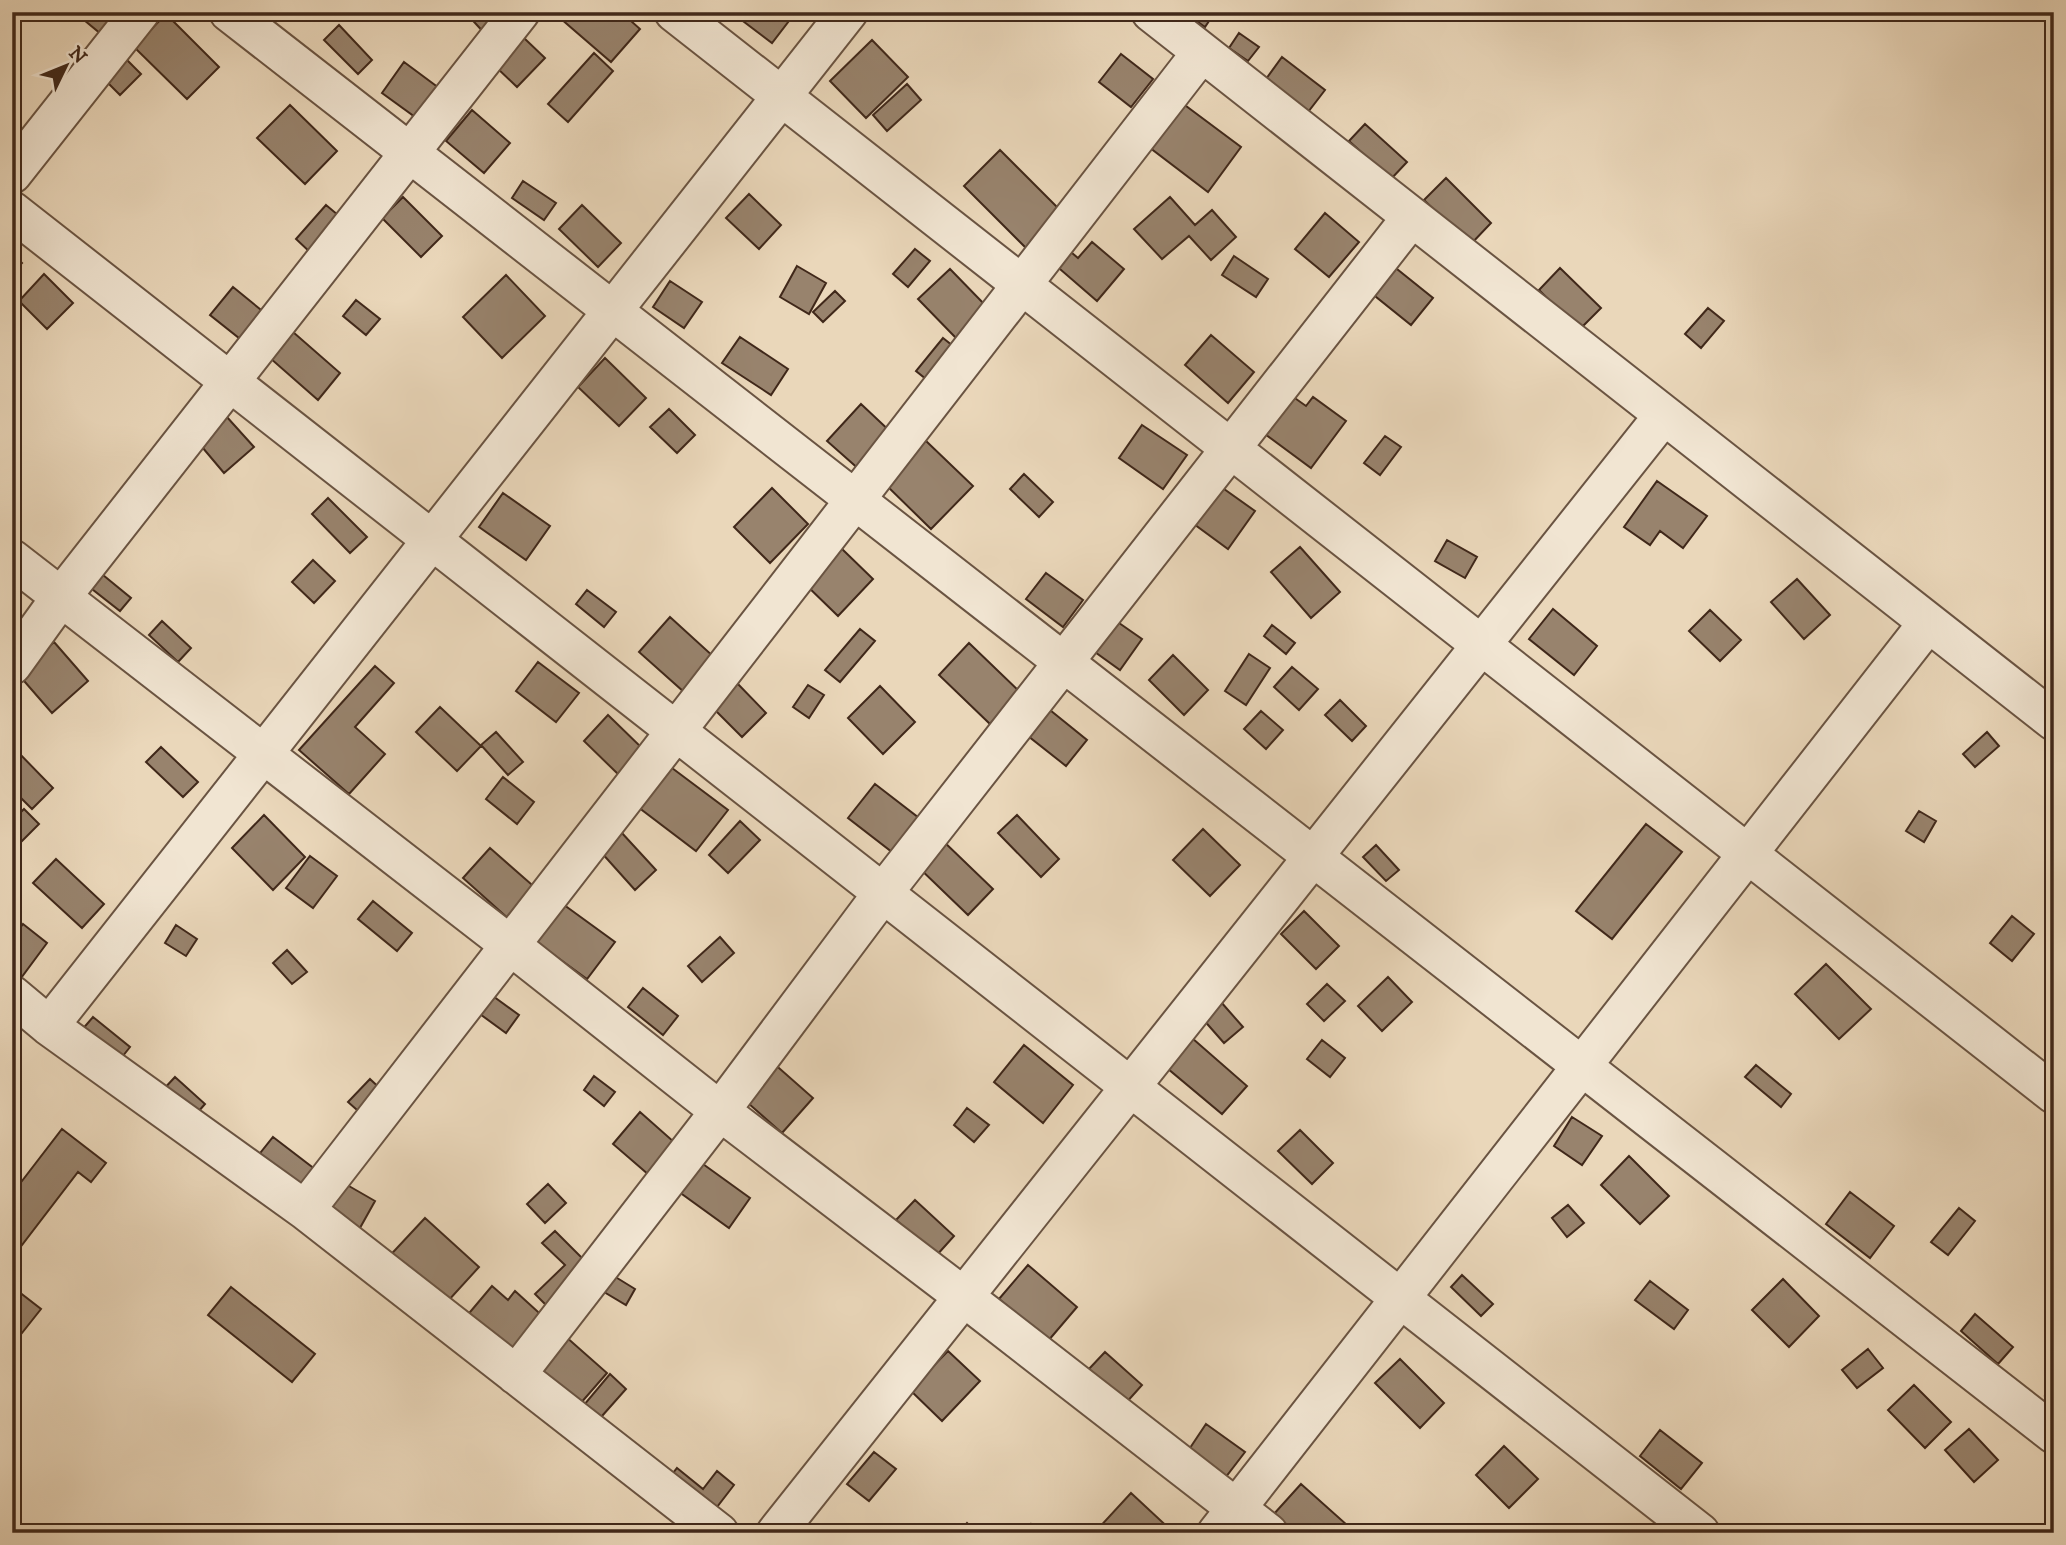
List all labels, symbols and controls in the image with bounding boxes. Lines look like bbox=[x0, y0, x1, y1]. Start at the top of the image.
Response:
north arrow bbox=[32, 32, 102, 102]
text: N bbox=[64, 42, 91, 69]

